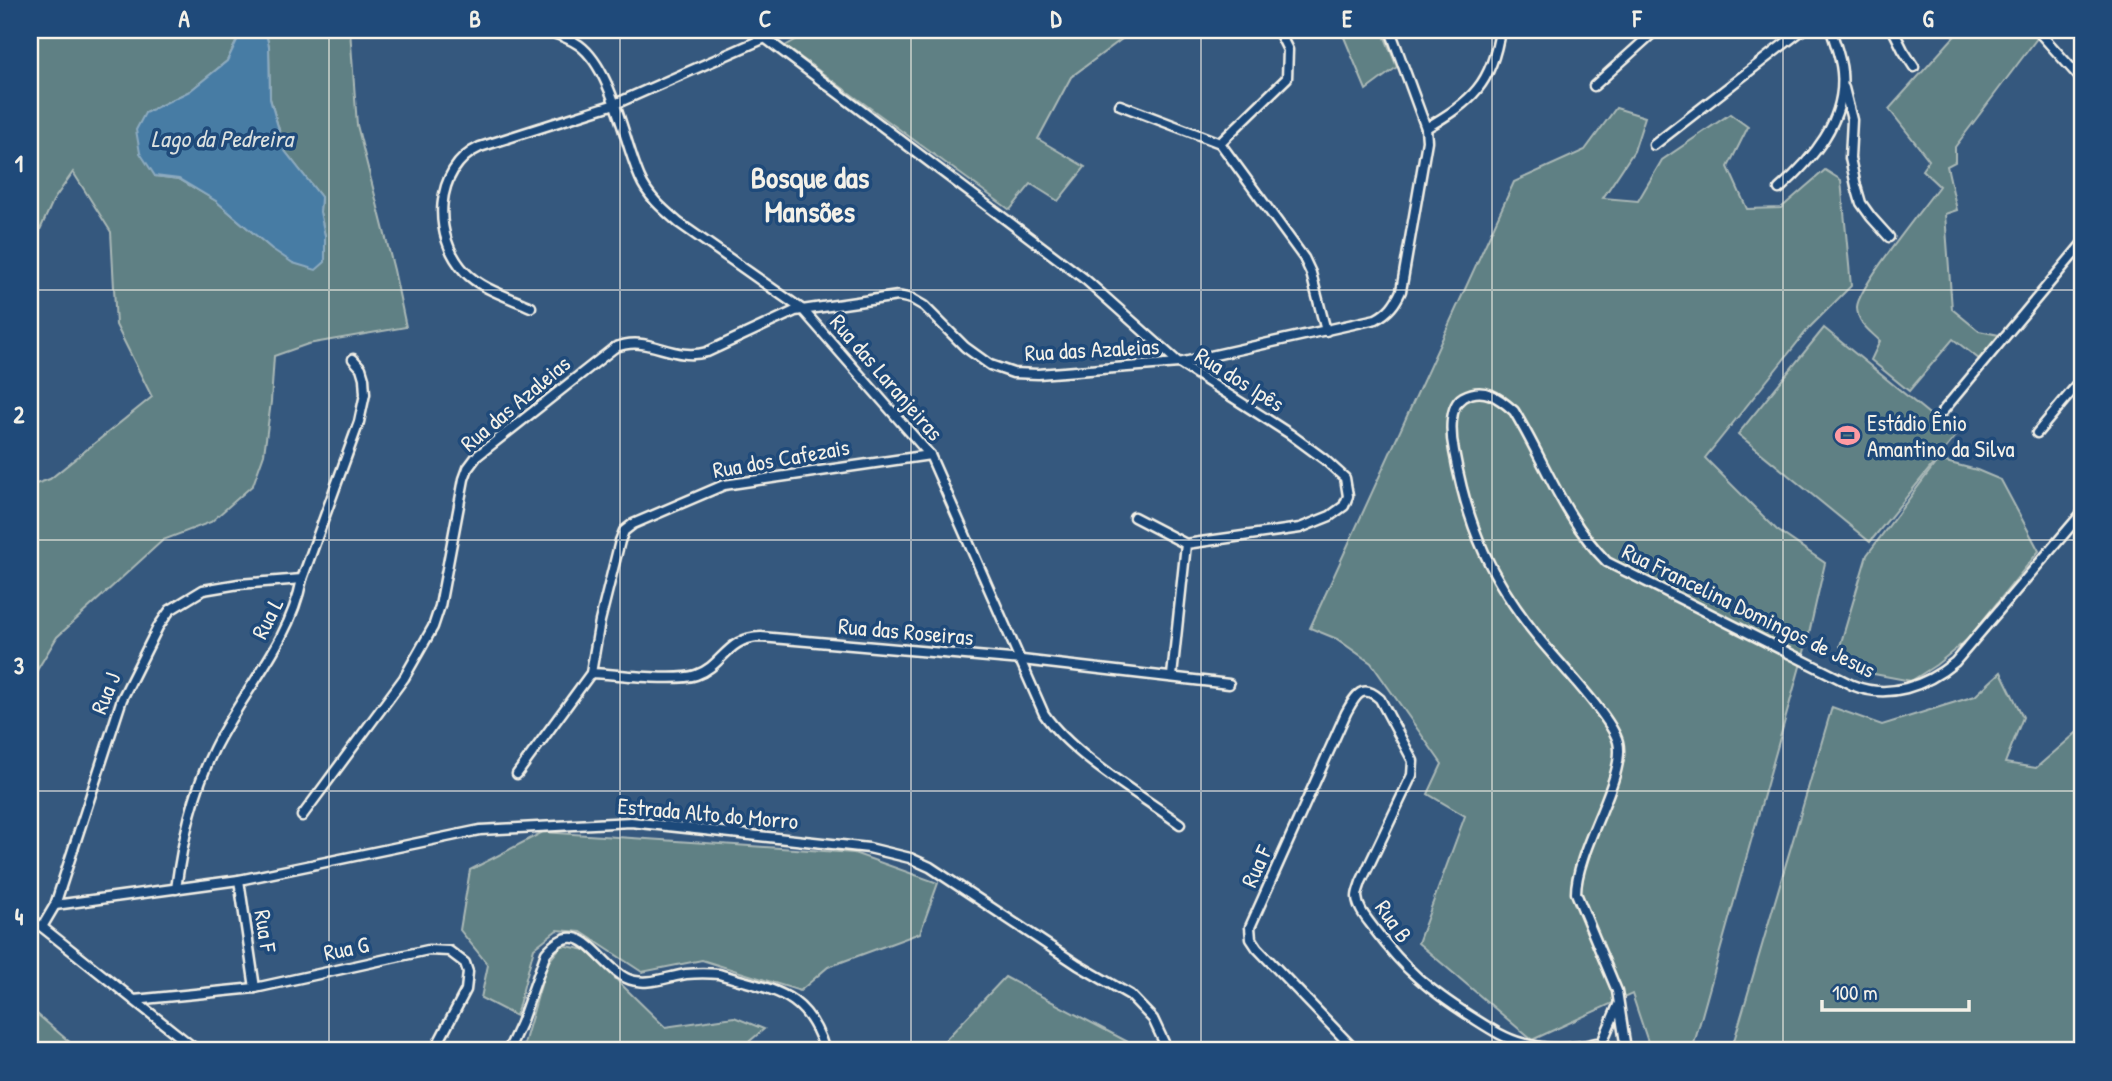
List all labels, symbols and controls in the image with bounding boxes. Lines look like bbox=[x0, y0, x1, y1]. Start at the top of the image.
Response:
text: A bbox=[178, 3, 190, 34]
text: B bbox=[469, 3, 481, 34]
text: C bbox=[759, 3, 771, 34]
text: D bbox=[1051, 3, 1063, 34]
text: E bbox=[1342, 3, 1353, 34]
text: F bbox=[1632, 3, 1643, 34]
text: G bbox=[1922, 3, 1934, 34]
water label: Lago da Pedreira bbox=[151, 122, 295, 155]
text: 1 bbox=[15, 148, 23, 179]
district label: Bosque das Mansões bbox=[751, 157, 870, 231]
street label: Rua das Laranjeiras bbox=[823, 307, 951, 447]
street label: Rua das Azaleias bbox=[1024, 330, 1160, 368]
street label: Rua dos Ipês bbox=[1190, 339, 1291, 419]
street label: Rua das Azaleias bbox=[454, 348, 577, 458]
text: 2 bbox=[14, 399, 25, 430]
place label: Estádio Ênio Amantino da Silva bbox=[1867, 407, 2015, 464]
sports icon: Estádio Ênio Amantino da Silva bbox=[1833, 421, 1861, 449]
street label: Rua dos Cafezais bbox=[710, 431, 852, 485]
street label: Rua Francelina Domingos de Jesus bbox=[1617, 535, 1881, 685]
street label: Rua L bbox=[244, 592, 290, 644]
street label: Rua das Roseiras bbox=[837, 610, 975, 652]
text: 3 bbox=[14, 650, 24, 681]
street label: Rua J bbox=[83, 668, 127, 718]
street label: Estrada Alto do Morro bbox=[616, 790, 800, 836]
street label: Rua F bbox=[1233, 839, 1279, 892]
street label: Rua B bbox=[1368, 893, 1420, 949]
text: 4 bbox=[15, 901, 24, 932]
street label: Rua F bbox=[247, 908, 285, 956]
street label: Rua G bbox=[321, 928, 371, 968]
scale bar bbox=[1822, 969, 1968, 1013]
text: 100 m bbox=[1832, 978, 1878, 1007]

